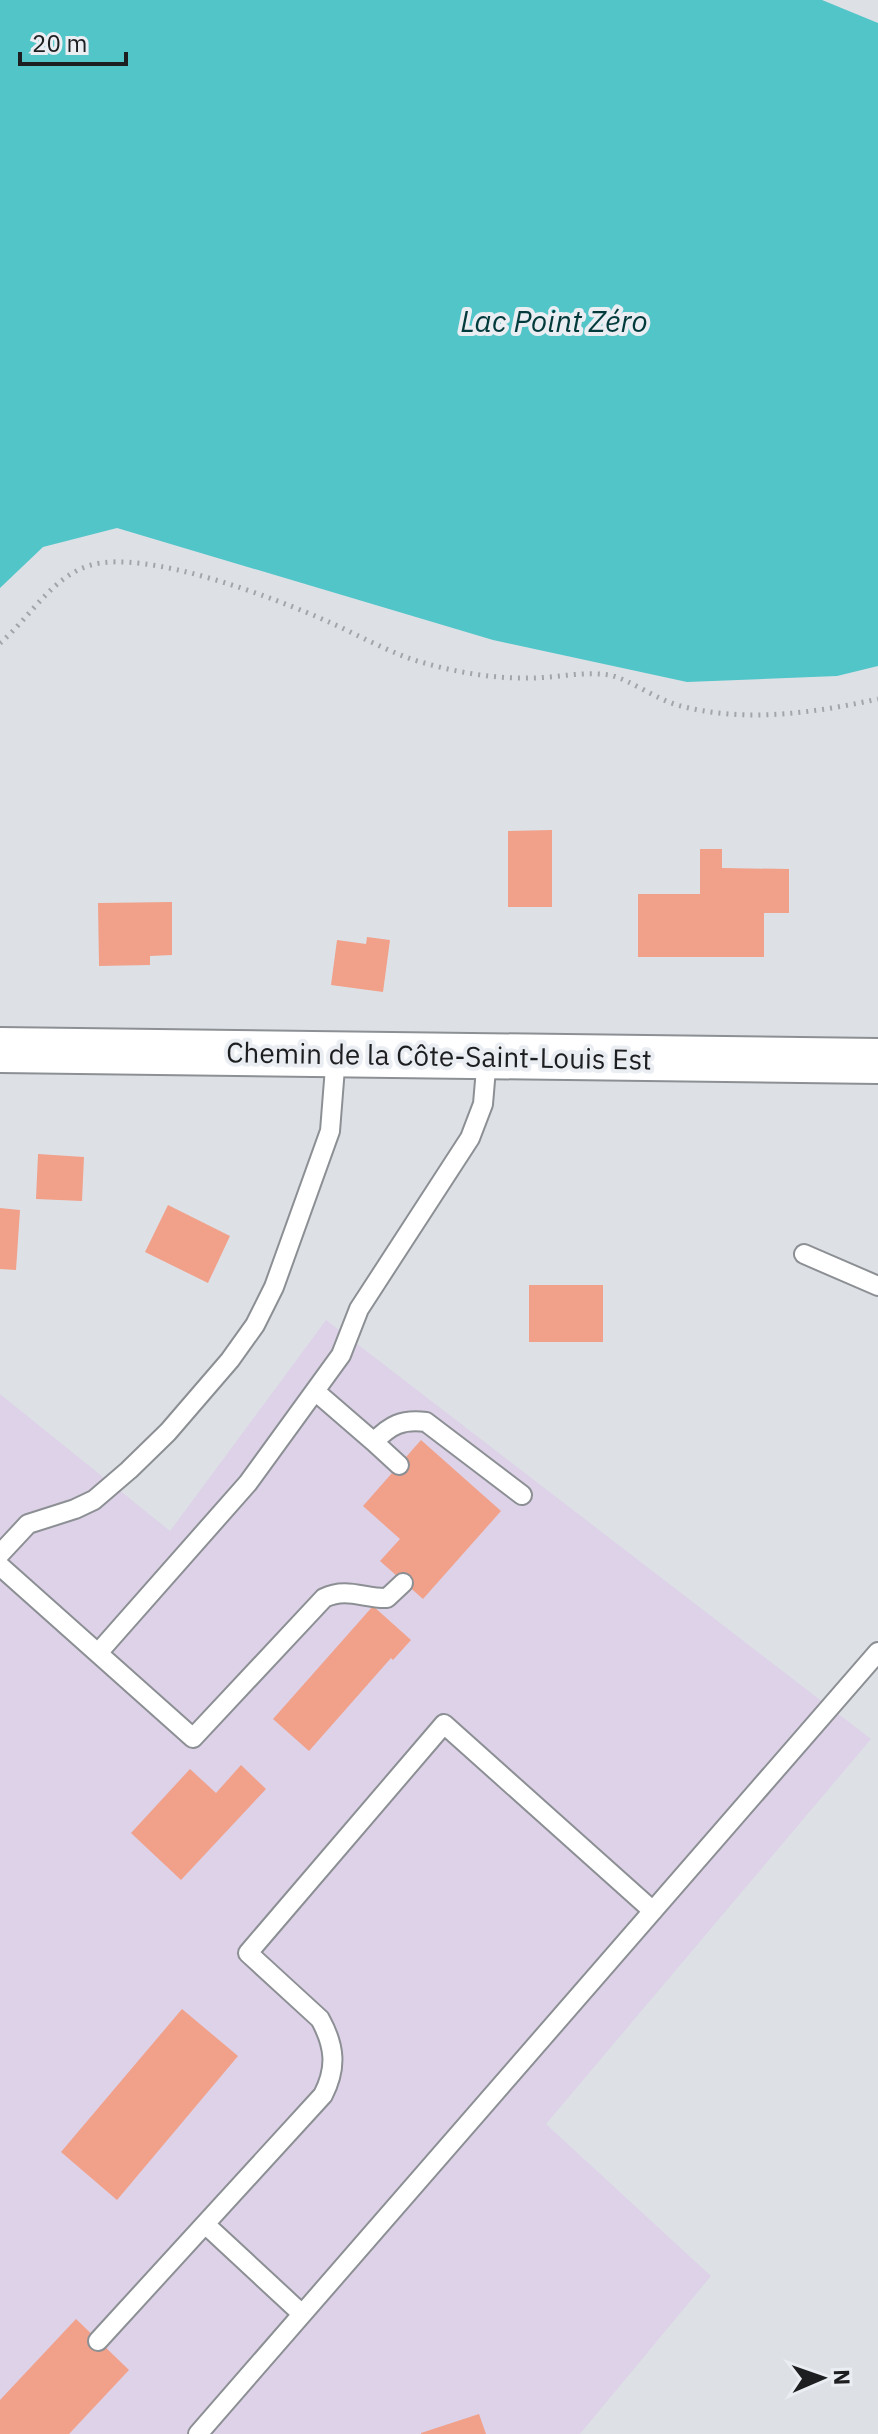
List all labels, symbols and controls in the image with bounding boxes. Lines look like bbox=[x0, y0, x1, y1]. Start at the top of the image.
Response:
scale bar bbox=[20, 16, 126, 66]
text: 20 m bbox=[32, 27, 87, 59]
water label: Lac Point Zéro bbox=[460, 301, 648, 340]
street label: Chemin de la Côte-Saint-Louis Est bbox=[226, 1033, 652, 1078]
north arrow bbox=[782, 2338, 862, 2418]
text: N bbox=[828, 2369, 857, 2386]

